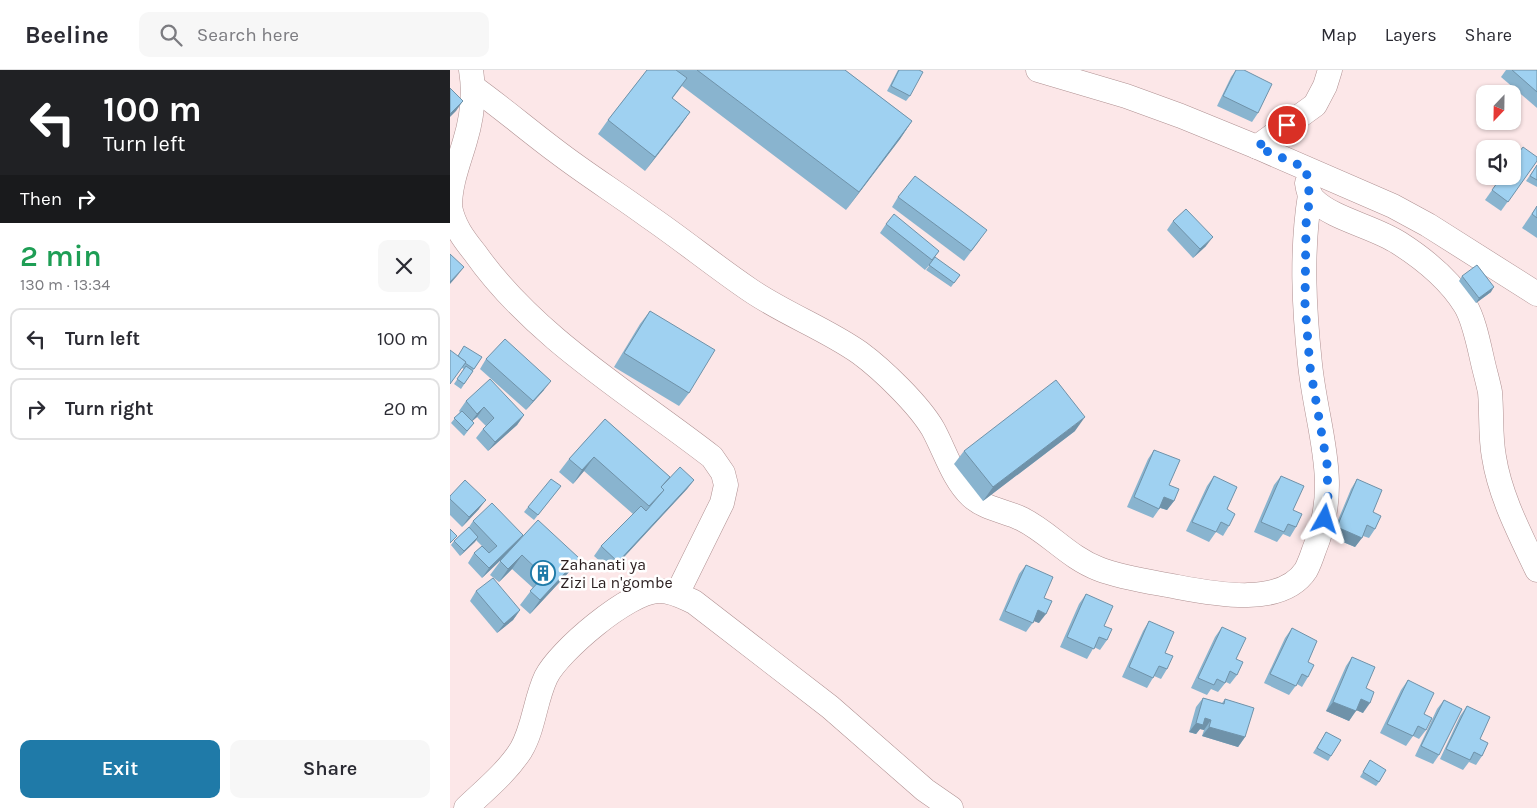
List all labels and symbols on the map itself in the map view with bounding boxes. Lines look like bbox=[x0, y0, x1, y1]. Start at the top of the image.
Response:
north arrow bbox=[1476, 85, 1521, 130]
pin bbox=[1266, 104, 1308, 146]
position arrow bbox=[1298, 492, 1350, 544]
place label: Zahanati ya Zizi La n'gombe bbox=[560, 555, 673, 592]
building icon: Zahanati ya Zizi La n'gombe bbox=[530, 560, 556, 586]

